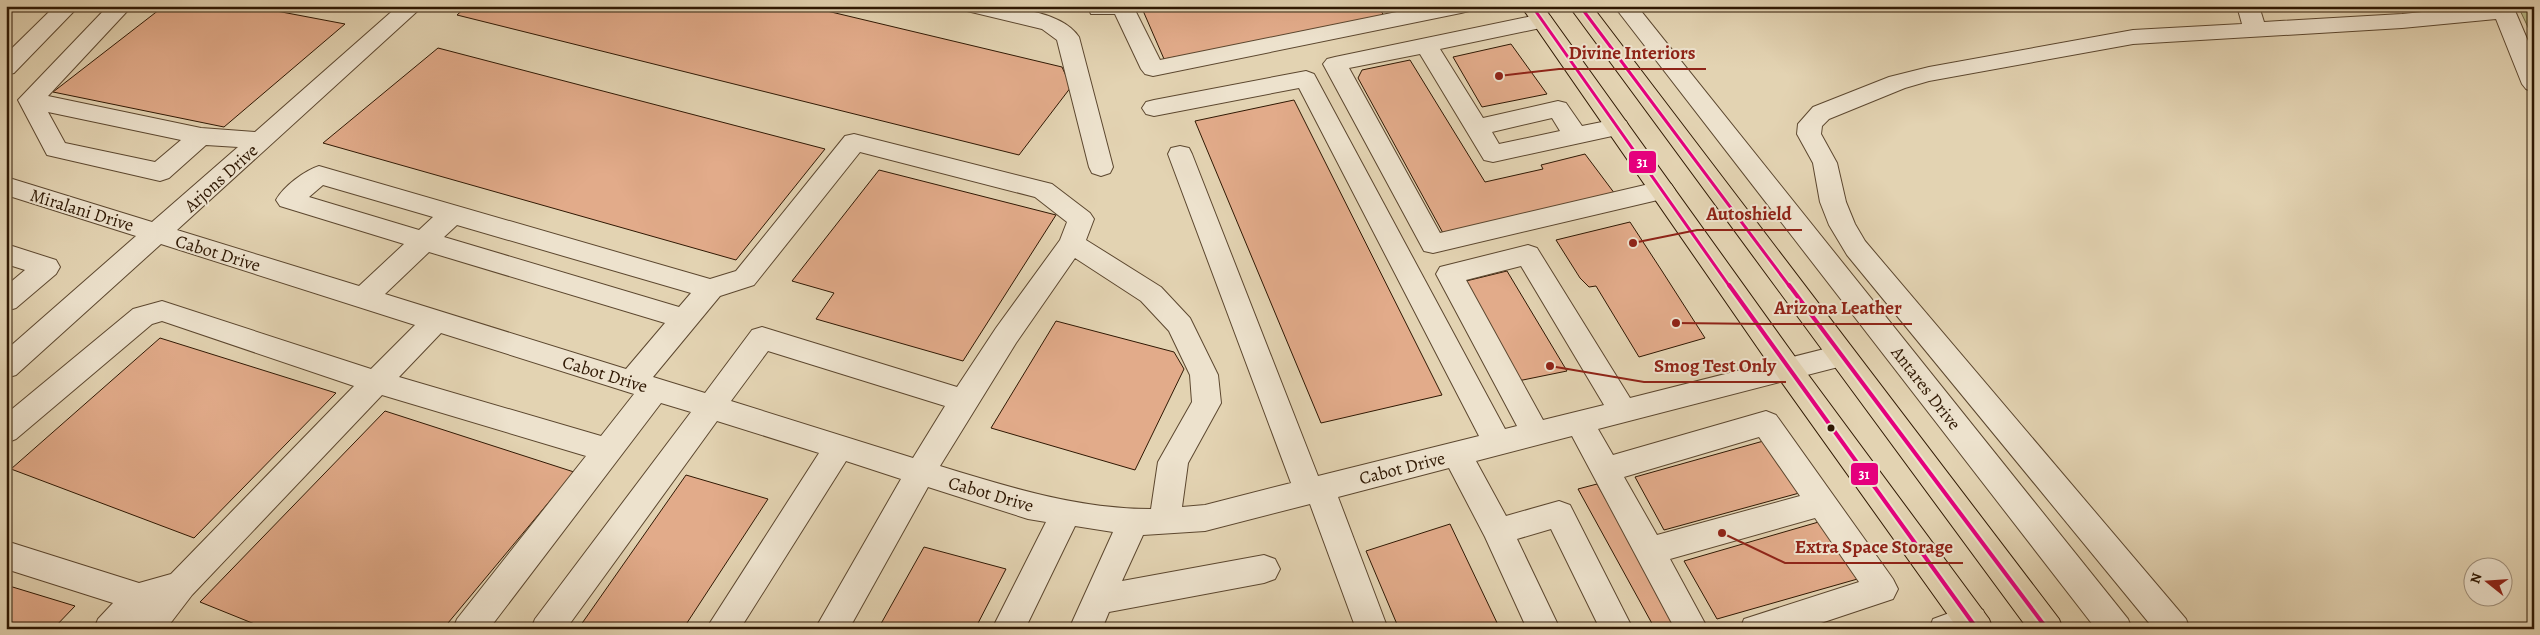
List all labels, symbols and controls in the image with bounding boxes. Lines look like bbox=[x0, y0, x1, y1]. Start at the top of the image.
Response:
callout: Divine Interiors bbox=[1559, 35, 1706, 69]
text: Divine Interiors bbox=[1568, 40, 1696, 66]
street label: Arjons Drive bbox=[178, 138, 263, 218]
line badge: 31 bbox=[1628, 150, 1657, 174]
text: 31 bbox=[1636, 153, 1648, 172]
street label: Miralani Drive bbox=[27, 183, 137, 237]
callout: Autoshield bbox=[1697, 196, 1802, 230]
text: Autoshield bbox=[1705, 201, 1793, 227]
street label: Cabot Drive bbox=[173, 229, 263, 277]
callout: Arizona Leather bbox=[1764, 290, 1912, 324]
text: Arizona Leather bbox=[1773, 295, 1902, 321]
street label: Antares Drive bbox=[1885, 340, 1966, 435]
callout: Smog Test Only bbox=[1644, 348, 1786, 382]
street label: Cabot Drive bbox=[560, 350, 650, 398]
text: Smog Test Only bbox=[1654, 353, 1777, 379]
unlabelled marker bbox=[1826, 423, 1836, 433]
street label: Cabot Drive bbox=[1357, 446, 1447, 490]
line badge: 31 bbox=[1850, 462, 1879, 486]
text: 31 bbox=[1858, 465, 1870, 484]
street label: Cabot Drive bbox=[946, 470, 1036, 518]
callout: Extra Space Storage bbox=[1785, 529, 1963, 563]
text: Extra Space Storage bbox=[1795, 534, 1953, 560]
north arrow bbox=[2462, 558, 2512, 608]
text: N bbox=[2465, 571, 2487, 586]

